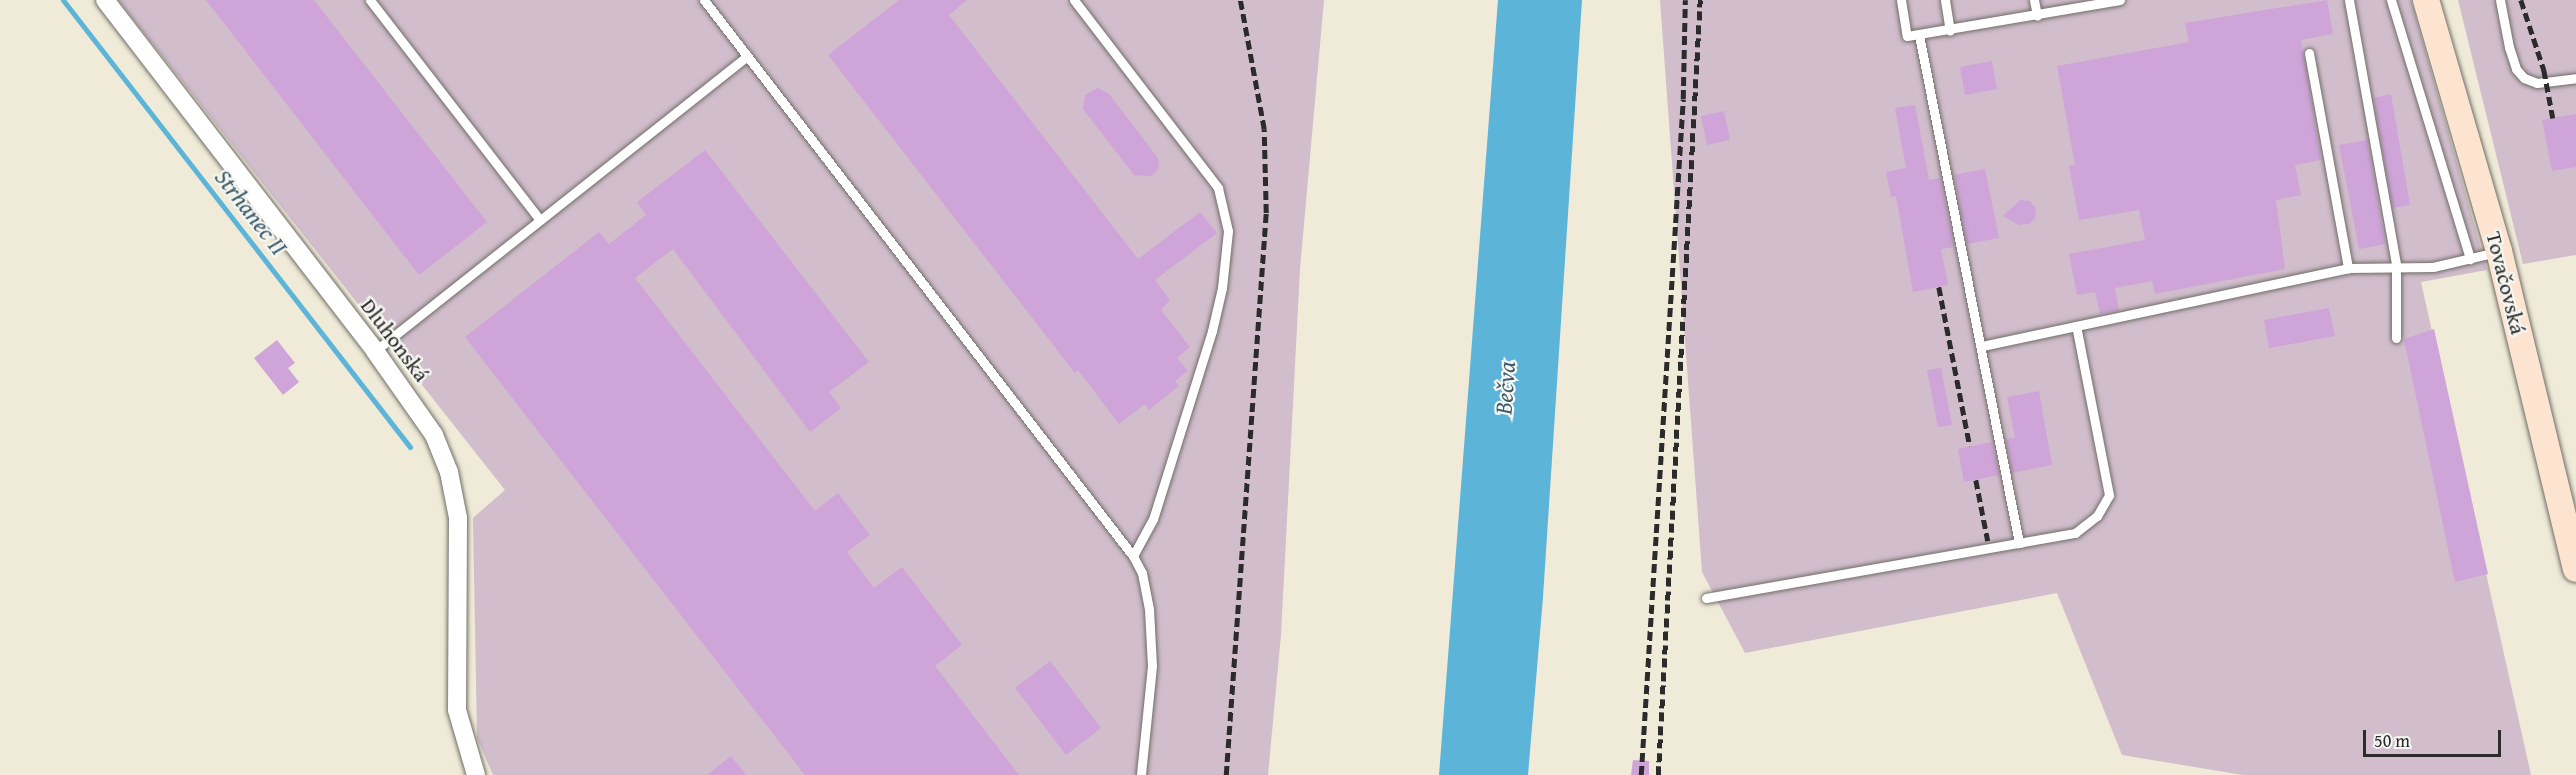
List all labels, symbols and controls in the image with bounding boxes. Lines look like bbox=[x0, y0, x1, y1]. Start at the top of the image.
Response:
water label: Strhanec II bbox=[209, 163, 293, 261]
street label: Tovačovská bbox=[2480, 229, 2532, 337]
street label: Dluhonská bbox=[355, 293, 435, 387]
water label: Bečva bbox=[1489, 360, 1521, 416]
scale bar bbox=[2366, 718, 2504, 756]
text: 50 m bbox=[2374, 727, 2410, 754]

